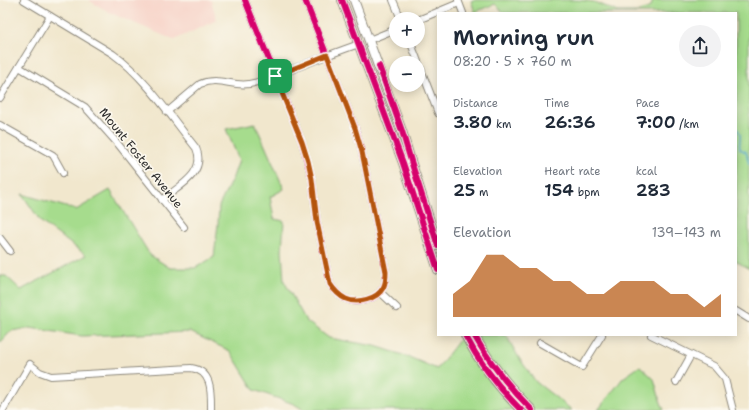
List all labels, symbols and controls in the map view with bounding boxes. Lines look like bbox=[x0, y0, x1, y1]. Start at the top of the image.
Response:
map controls bbox=[389, 12, 425, 92]
button: + bbox=[389, 12, 425, 48]
text: Morning run bbox=[453, 23, 594, 52]
button: share bbox=[679, 25, 721, 67]
text: 08:20 · 5 × 760 m bbox=[453, 53, 572, 70]
button: − bbox=[389, 56, 425, 92]
pin bbox=[258, 59, 292, 93]
icon: arrive bbox=[264, 65, 286, 87]
text: Distance bbox=[453, 96, 498, 111]
text: Time bbox=[544, 96, 570, 111]
text: Pace bbox=[636, 96, 660, 111]
street label: Mount Foster Avenue bbox=[96, 104, 187, 212]
text: 3.80 bbox=[453, 111, 492, 133]
text: 26:36 bbox=[544, 111, 596, 133]
text: 7:00 bbox=[636, 111, 676, 133]
text: km bbox=[492, 117, 511, 132]
text: /km bbox=[676, 117, 699, 132]
text: Elevation bbox=[453, 164, 502, 179]
text: Heart rate bbox=[544, 164, 600, 179]
text: kcal bbox=[636, 164, 657, 179]
text: 25 bbox=[453, 179, 475, 201]
text: 154 bbox=[544, 179, 574, 201]
text: 283 bbox=[636, 179, 671, 201]
text: m bbox=[475, 185, 489, 200]
text: bpm bbox=[574, 185, 600, 200]
text: Elevation bbox=[453, 224, 511, 241]
text: 139–143 m bbox=[652, 224, 721, 241]

